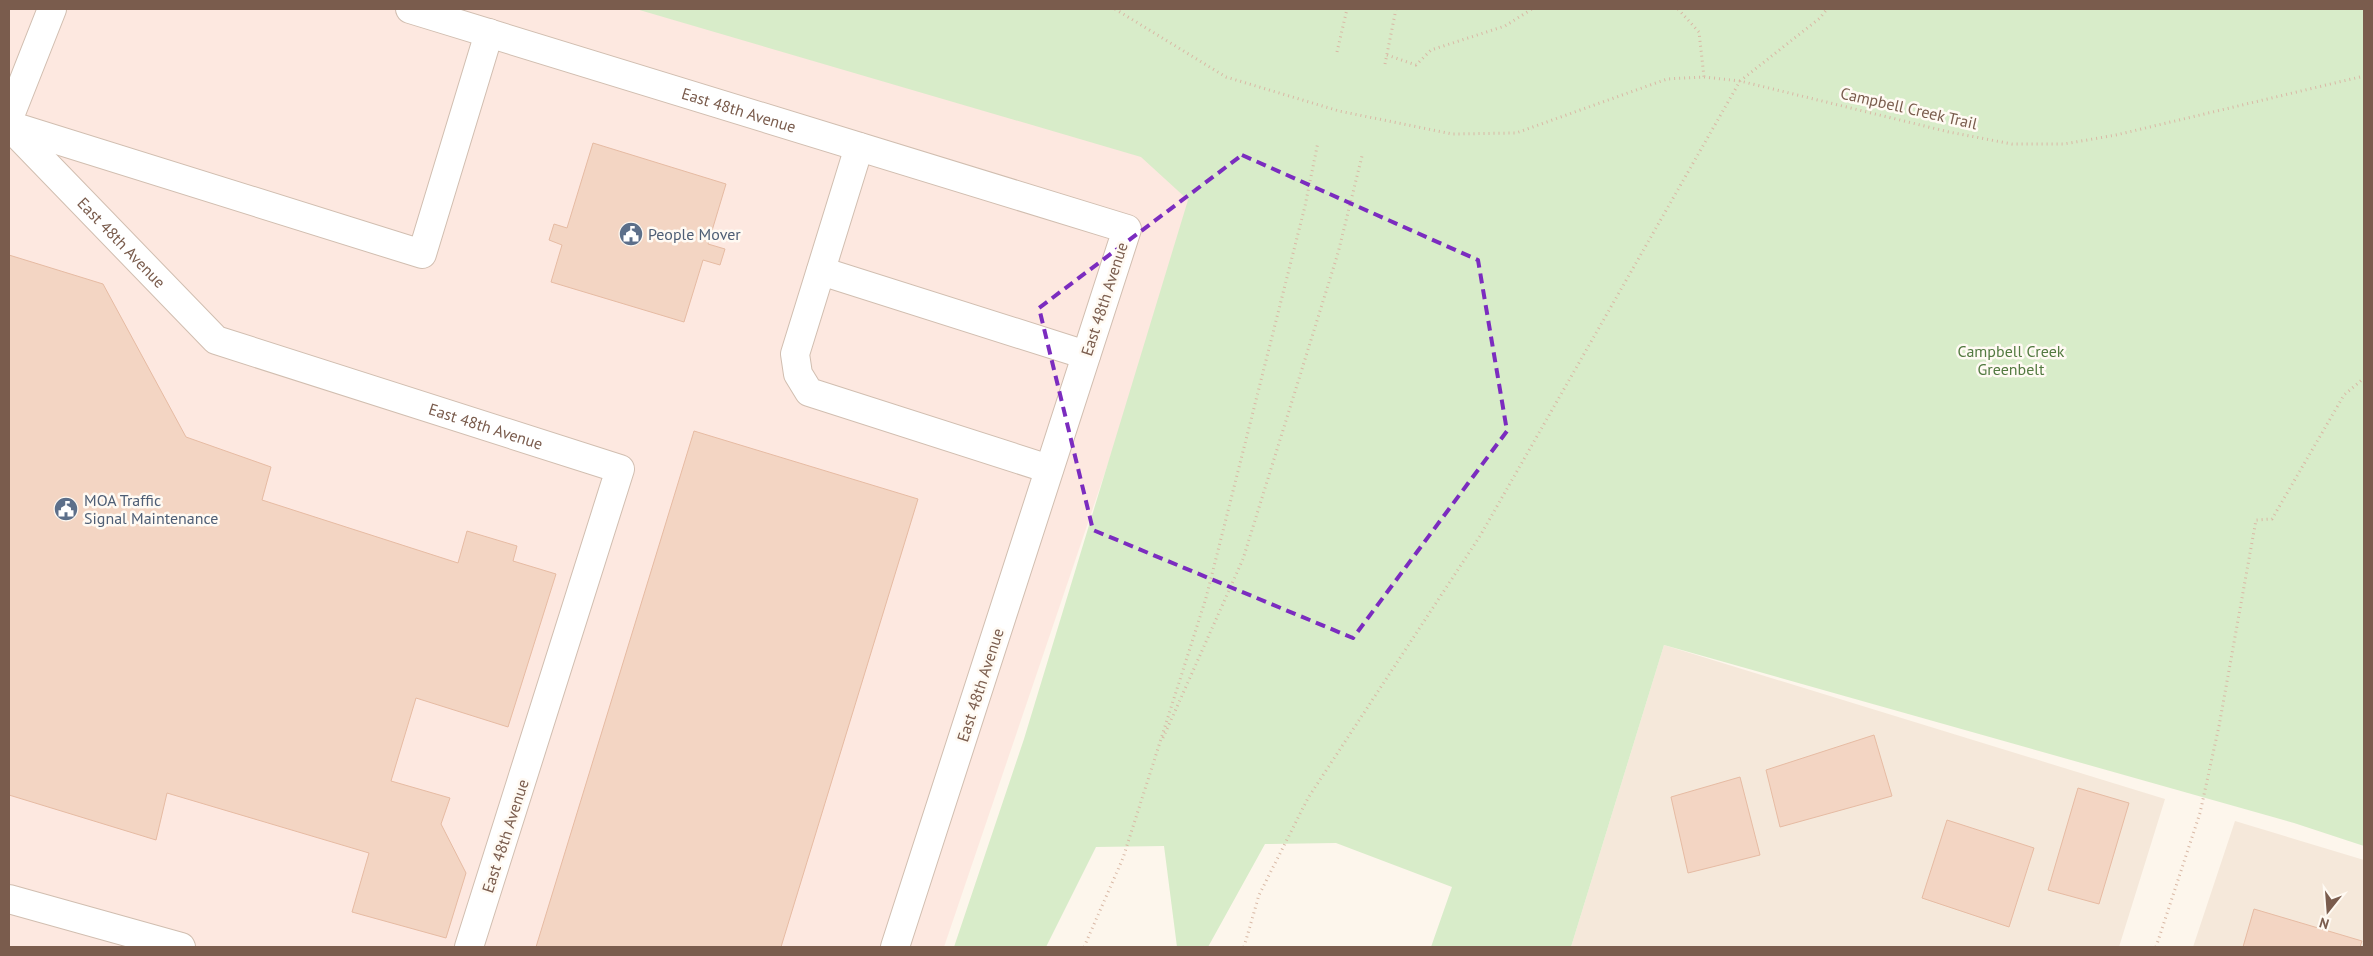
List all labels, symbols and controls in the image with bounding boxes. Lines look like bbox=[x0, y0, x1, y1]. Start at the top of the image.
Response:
street label: East 48th Avenue bbox=[679, 83, 798, 137]
street label: Campbell Creek Trail bbox=[1839, 83, 1980, 134]
street label: East 48th Avenue bbox=[73, 193, 170, 292]
public building icon: People Mover bbox=[618, 221, 644, 247]
place label: People Mover bbox=[648, 224, 741, 244]
street label: East 48th Avenue bbox=[1076, 240, 1132, 358]
park label: Campbell Creek Greenbelt bbox=[1958, 341, 2065, 379]
street label: East 48th Avenue bbox=[426, 399, 545, 454]
place label: MOA Traffic Signal Maintenance bbox=[84, 490, 218, 528]
public building icon: MOA Traffic Signal Maintenance bbox=[53, 496, 79, 522]
street label: East 48th Avenue bbox=[952, 626, 1008, 744]
street label: East 48th Avenue bbox=[477, 777, 533, 895]
north arrow bbox=[2303, 886, 2353, 936]
text: N bbox=[2317, 913, 2331, 933]

